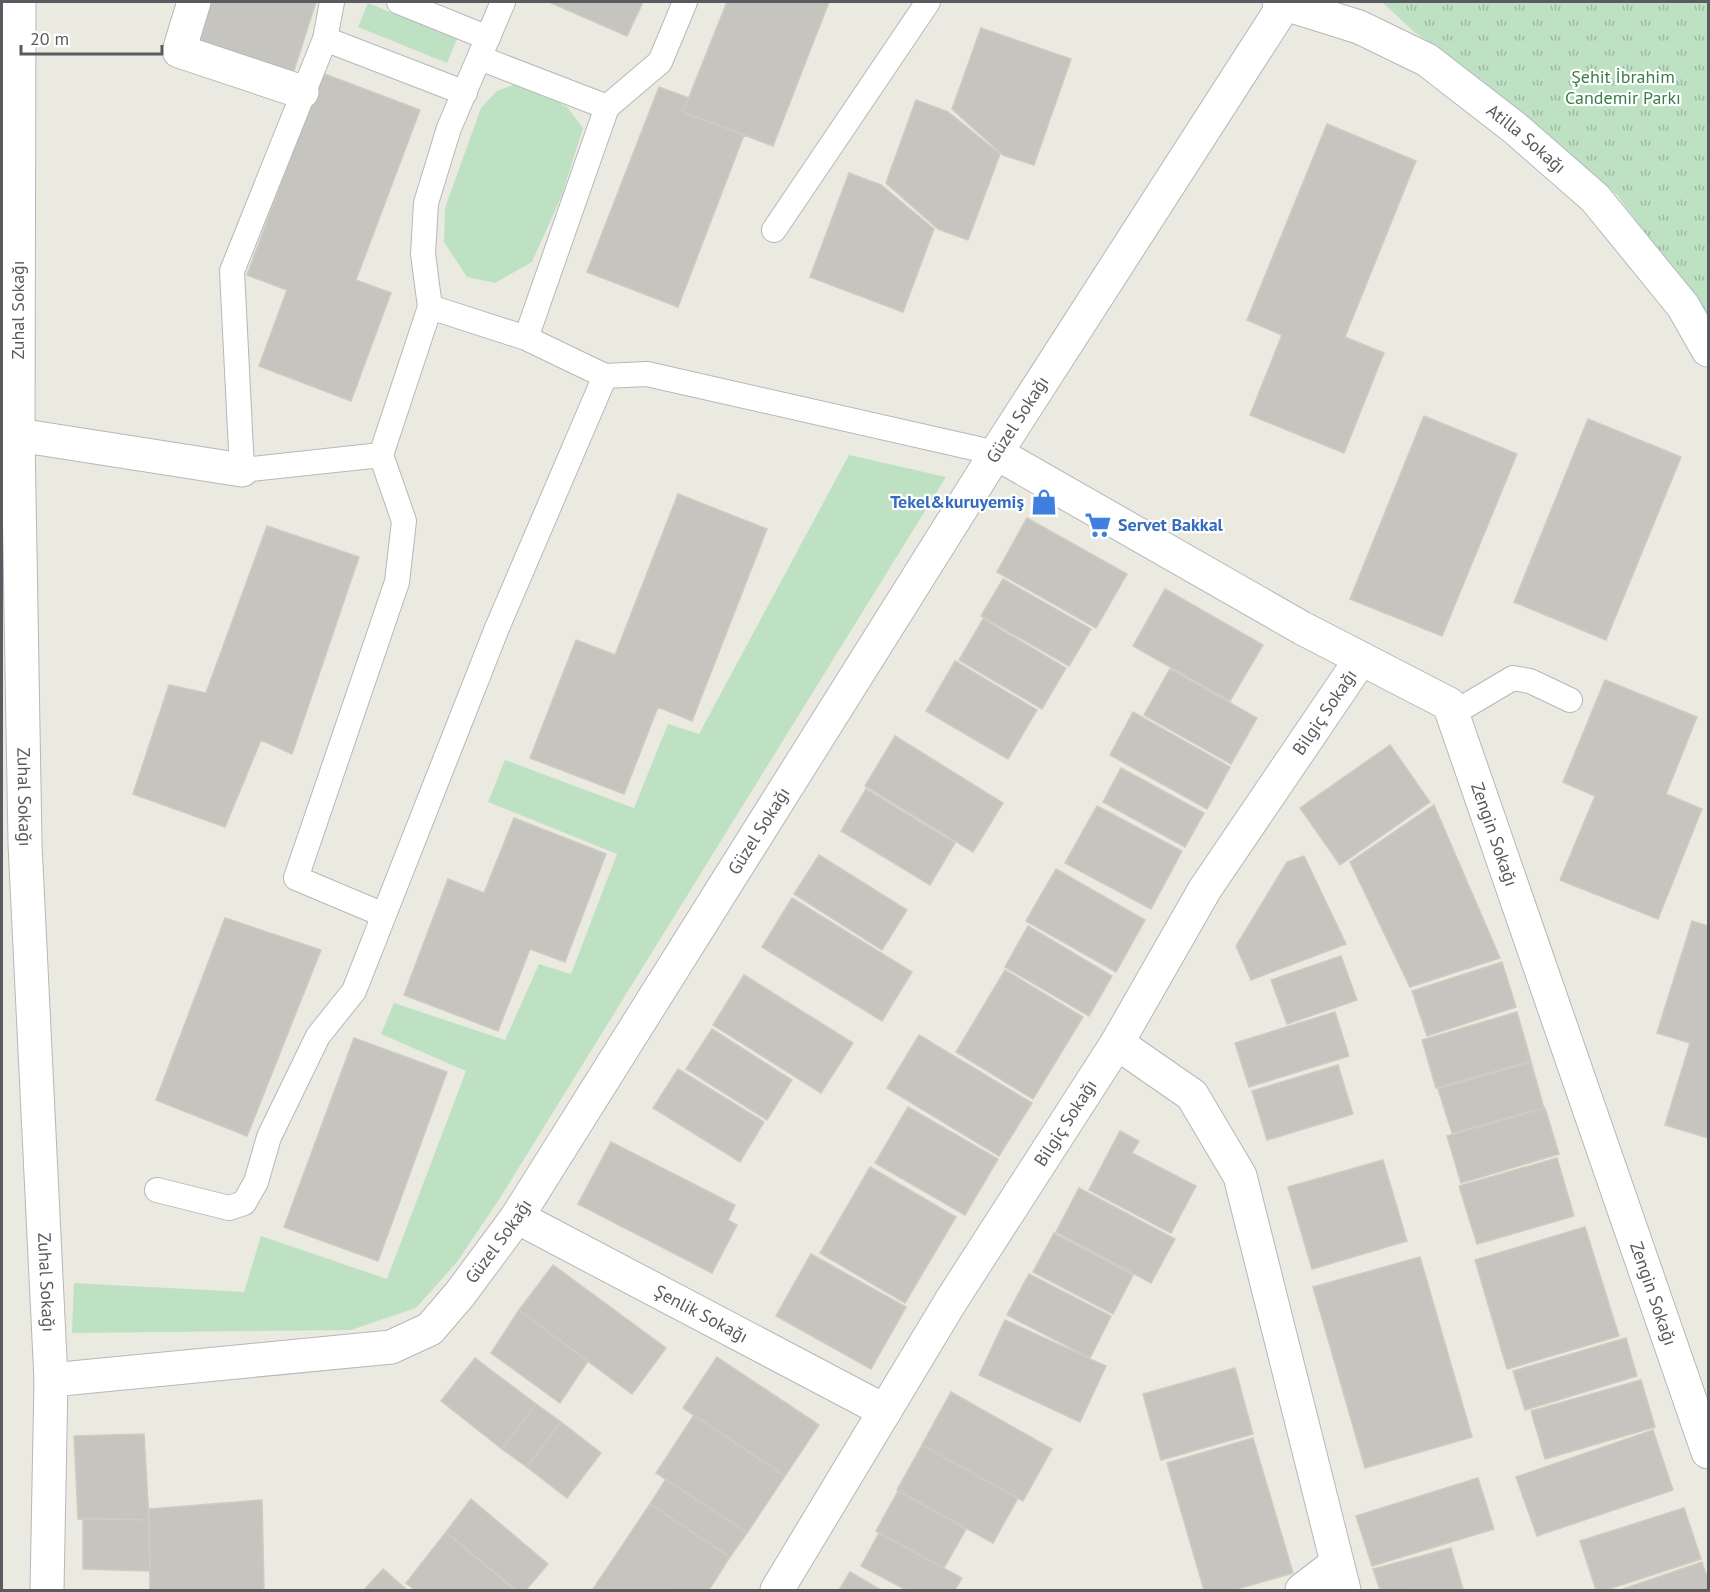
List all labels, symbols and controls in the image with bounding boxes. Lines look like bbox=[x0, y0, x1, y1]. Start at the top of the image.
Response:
scale bar bbox=[21, 18, 162, 56]
text: 20 m bbox=[30, 27, 69, 50]
park label: Şehit İbrahim Candemir Parkı bbox=[1565, 65, 1681, 109]
street label: Atilla Sokağı bbox=[1482, 98, 1571, 178]
street label: Zuhal Sokağı bbox=[6, 260, 29, 360]
street label: Güzel Sokağı bbox=[981, 371, 1054, 467]
shop icon: Tekel&kuruyemiş bbox=[1029, 487, 1059, 517]
place label: Tekel&kuruyemiş bbox=[890, 490, 1024, 513]
supermarket icon: Servet Bakkal bbox=[1083, 510, 1113, 540]
place label: Servet Bakkal bbox=[1118, 513, 1224, 536]
street label: Bilgiç Sokağı bbox=[1287, 665, 1362, 759]
street label: Zuhal Sokağı bbox=[12, 747, 37, 847]
street label: Zengin Sokağı bbox=[1466, 779, 1523, 889]
street label: Güzel Sokağı bbox=[723, 783, 795, 879]
street label: Bilgiç Sokağı bbox=[1029, 1075, 1102, 1171]
street label: Güzel Sokağı bbox=[460, 1194, 536, 1288]
street label: Zuhal Sokağı bbox=[33, 1232, 61, 1333]
street label: Zengin Sokağı bbox=[1625, 1239, 1682, 1348]
street label: Şenlik Sokağı bbox=[650, 1279, 752, 1348]

